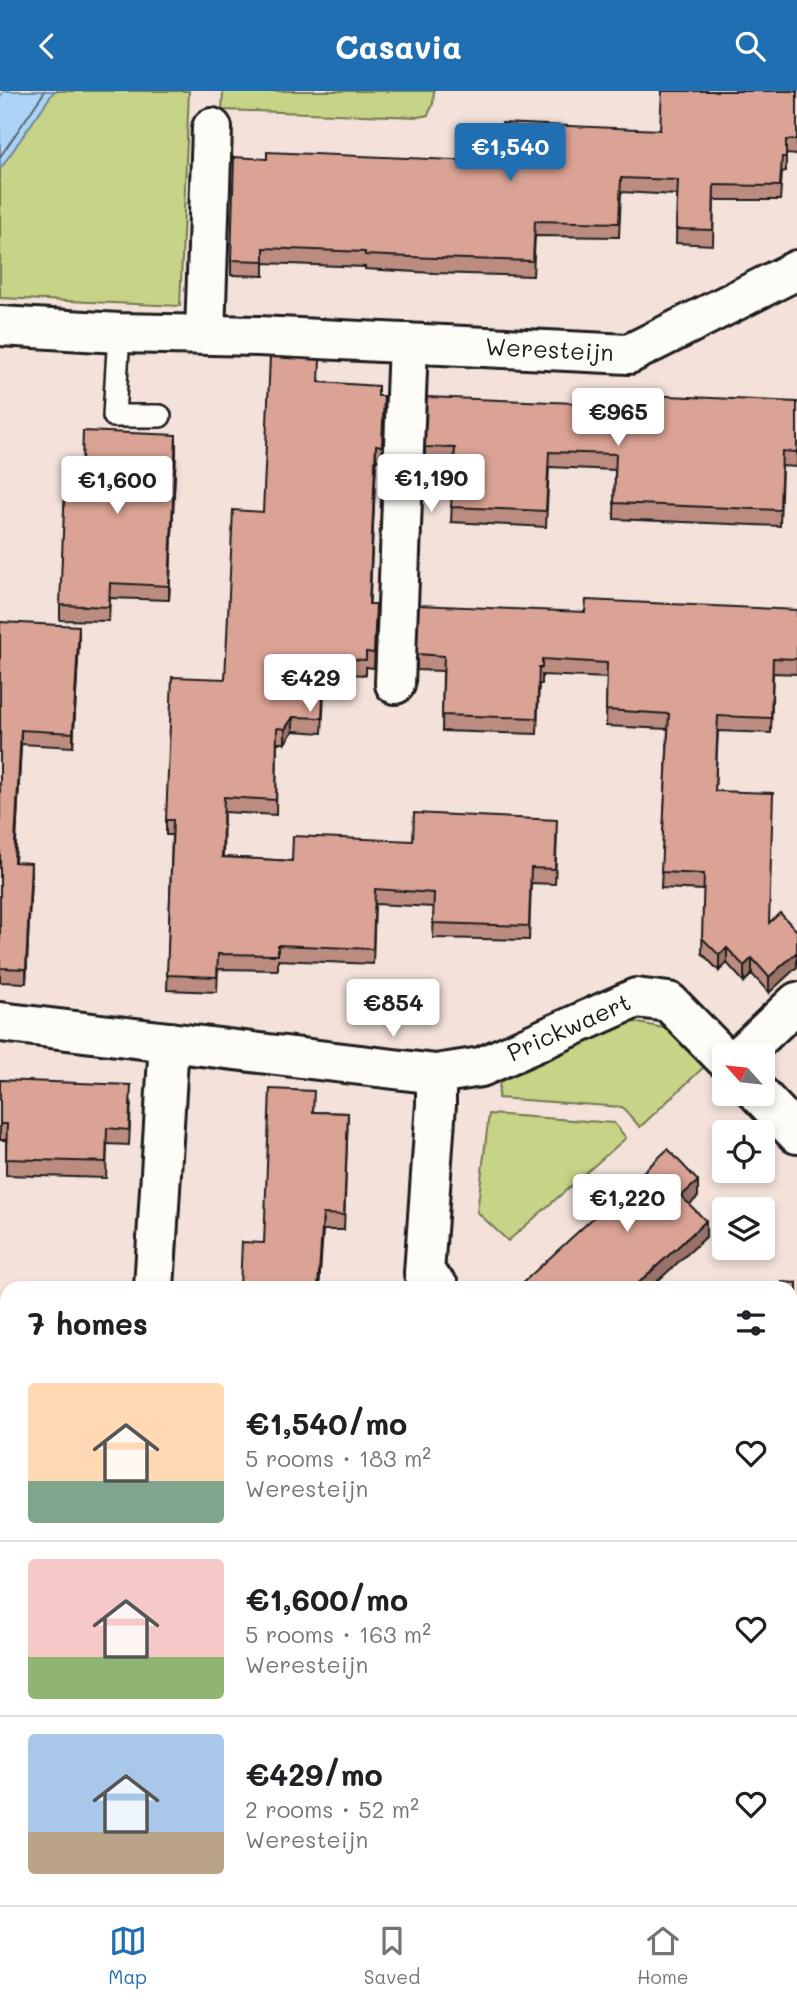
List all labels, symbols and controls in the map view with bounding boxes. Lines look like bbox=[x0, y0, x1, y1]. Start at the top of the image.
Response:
text: Casavia bbox=[335, 25, 462, 67]
icon: back bbox=[28, 27, 66, 65]
icon: search bbox=[731, 27, 769, 65]
pin: €1,540 bbox=[453, 123, 567, 183]
text: €1,540 bbox=[471, 131, 549, 161]
street label: Weresteijn bbox=[484, 330, 615, 367]
pin: €965 bbox=[577, 389, 659, 448]
text: €965 bbox=[588, 396, 648, 426]
pin: €1,190 bbox=[374, 455, 488, 514]
pin: €1,600 bbox=[60, 457, 174, 516]
text: €1,190 bbox=[394, 462, 468, 492]
text: €1,600 bbox=[77, 464, 157, 494]
pin: €429 bbox=[269, 655, 351, 714]
text: €429 bbox=[280, 662, 340, 692]
pin: €854 bbox=[352, 979, 434, 1039]
street label: Prickwaert bbox=[502, 985, 635, 1067]
text: €854 bbox=[363, 987, 423, 1017]
north arrow bbox=[712, 1043, 775, 1106]
map controls bbox=[712, 1043, 775, 1260]
button: locate bbox=[712, 1120, 775, 1183]
pin: €1,220 bbox=[570, 1175, 684, 1234]
text: €1,220 bbox=[589, 1182, 665, 1212]
button: layers bbox=[712, 1197, 775, 1260]
text: 7 homes bbox=[28, 1303, 148, 1343]
icon: filters bbox=[732, 1304, 770, 1342]
text: €1,540/mo bbox=[245, 1403, 407, 1443]
icon: home bbox=[84, 1411, 168, 1495]
icon: heart bbox=[732, 1434, 770, 1472]
text: 5 rooms · 183 m² bbox=[245, 1443, 431, 1473]
text: Weresteijn bbox=[245, 1473, 368, 1503]
text: €1,600/mo bbox=[245, 1579, 408, 1619]
icon: home bbox=[84, 1587, 168, 1671]
icon: heart bbox=[732, 1610, 770, 1648]
text: 5 rooms · 163 m² bbox=[245, 1619, 431, 1649]
text: Weresteijn bbox=[245, 1649, 368, 1679]
text: €429/mo bbox=[245, 1754, 383, 1794]
icon: home bbox=[84, 1762, 168, 1846]
icon: heart bbox=[732, 1785, 770, 1823]
text: 2 rooms · 52 m² bbox=[245, 1794, 419, 1824]
text: Weresteijn bbox=[245, 1824, 368, 1854]
tab: Map bbox=[108, 1922, 147, 1989]
tab: Saved bbox=[364, 1922, 420, 1989]
tab: Home bbox=[637, 1922, 689, 1989]

